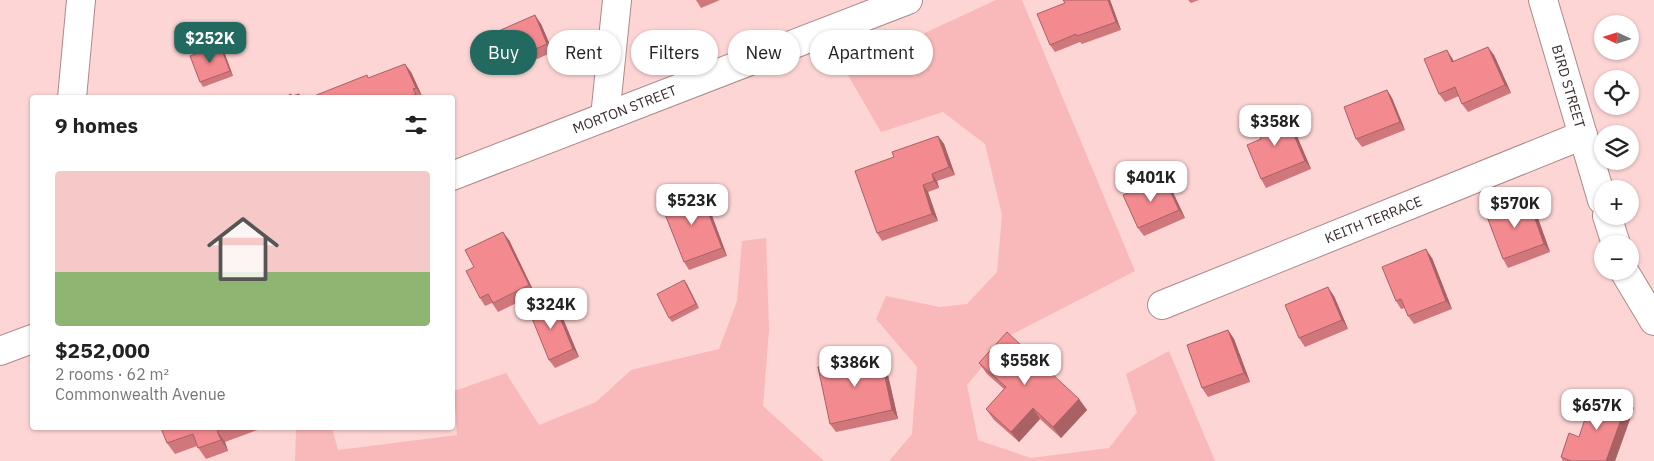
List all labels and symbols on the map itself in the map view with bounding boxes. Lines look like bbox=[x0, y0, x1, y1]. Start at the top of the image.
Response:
north arrow bbox=[1594, 15, 1639, 60]
pin: $252K bbox=[175, 22, 245, 64]
street label: BIRD STREET bbox=[1548, 43, 1589, 130]
street label: MORTON STREET bbox=[570, 81, 679, 138]
pin: $358K bbox=[1240, 104, 1310, 147]
pin: $401K bbox=[1116, 160, 1186, 203]
pin: $523K bbox=[657, 184, 727, 226]
pin: $570K bbox=[1480, 186, 1550, 229]
street label: KEITH TERRACE bbox=[1322, 192, 1425, 247]
pin: $324K bbox=[516, 288, 586, 330]
pin: $558K bbox=[990, 344, 1060, 386]
pin: $386K bbox=[820, 346, 890, 388]
pin: $657K bbox=[1562, 388, 1632, 431]

